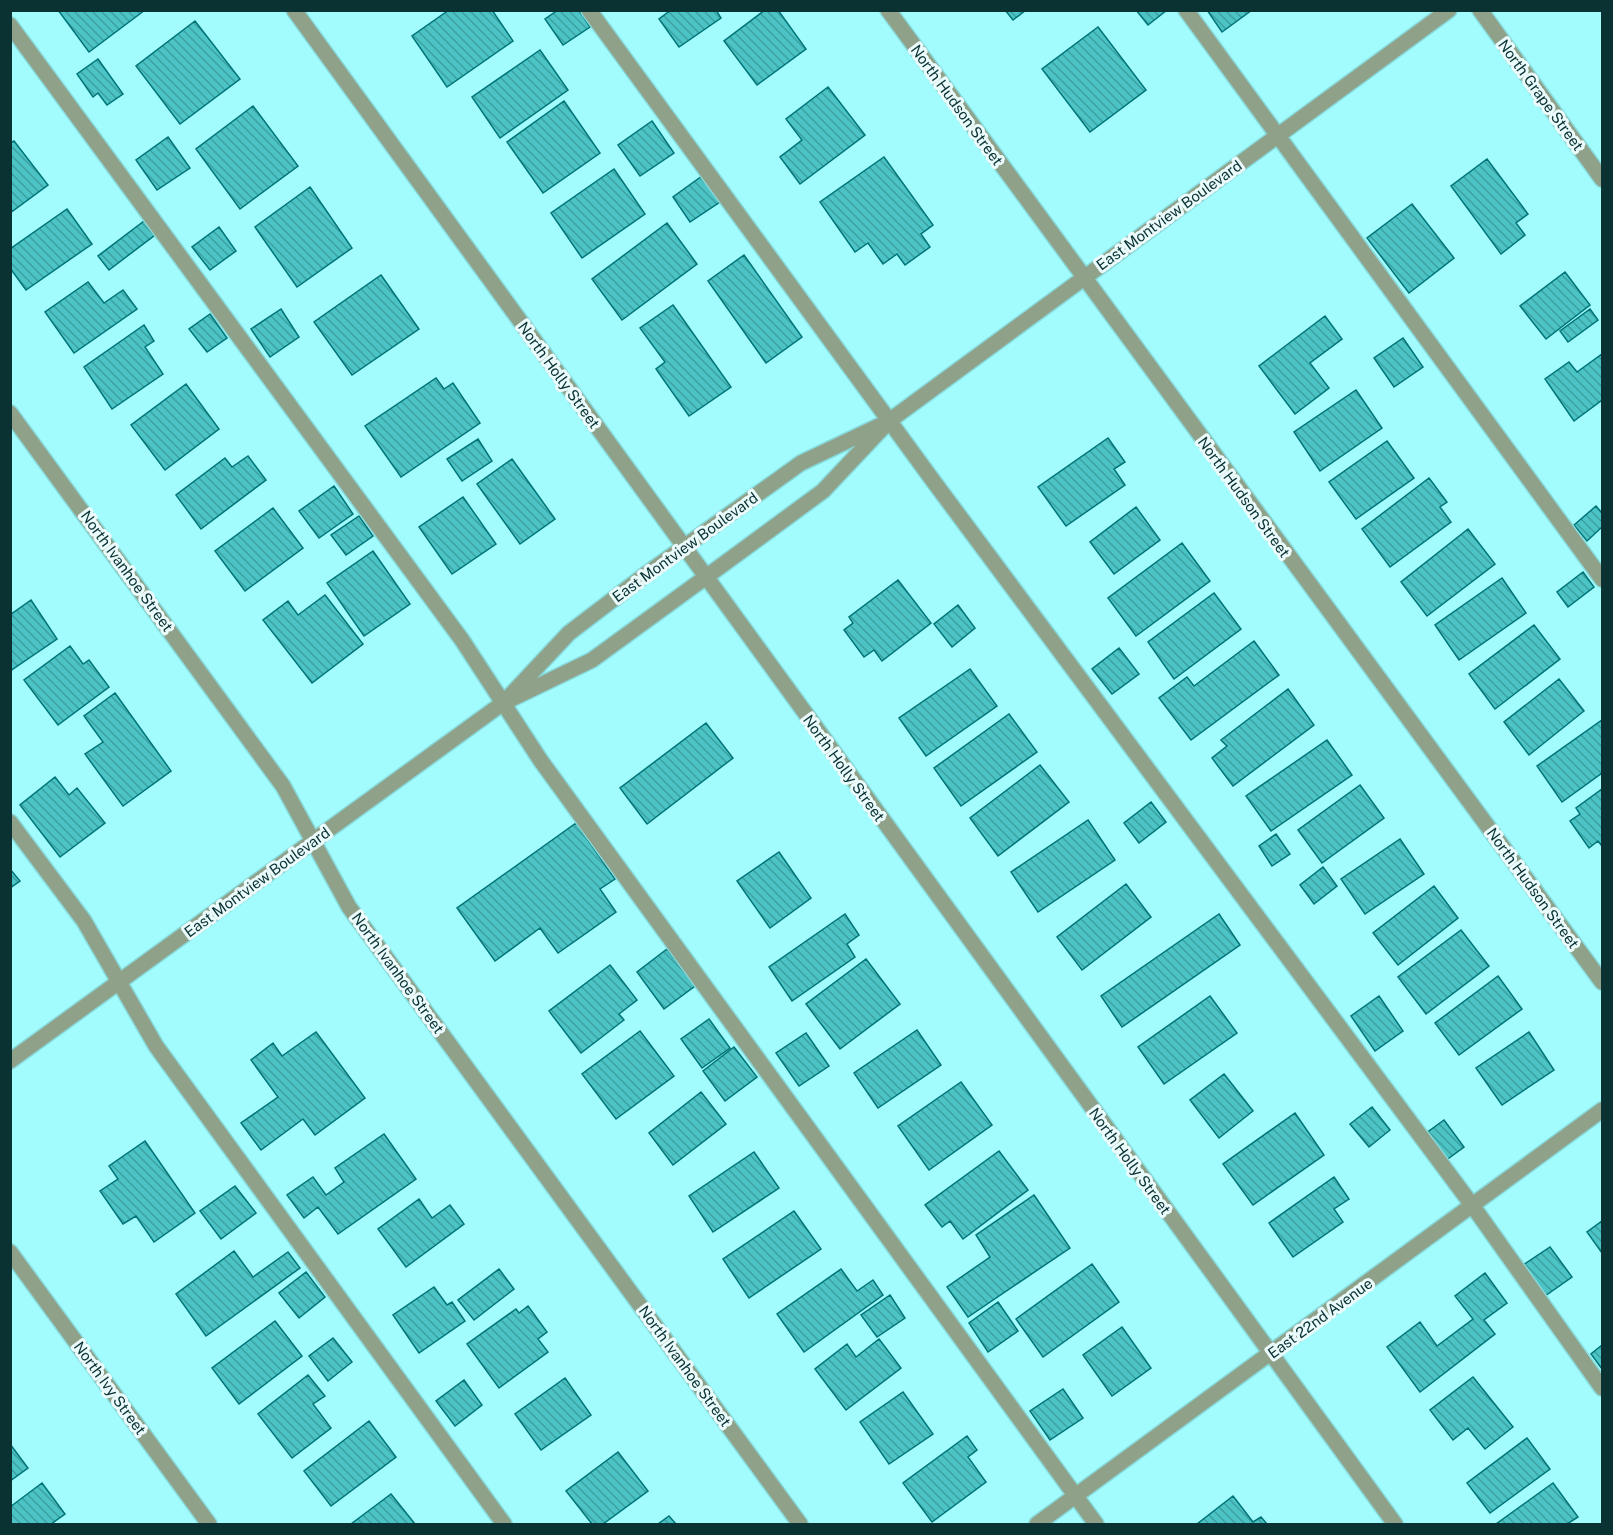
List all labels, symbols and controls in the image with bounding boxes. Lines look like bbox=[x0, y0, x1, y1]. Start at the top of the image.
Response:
street label: North Grape Street bbox=[1495, 36, 1587, 154]
street label: North Hudson Street bbox=[908, 41, 1007, 169]
street label: East Montview Boulevard bbox=[1093, 157, 1245, 273]
street label: North Holly Street bbox=[515, 318, 603, 432]
street label: North Hudson Street bbox=[1195, 433, 1294, 561]
street label: East Montview Boulevard bbox=[609, 489, 761, 605]
street label: North Ivanhoe Street bbox=[77, 507, 177, 635]
street label: North Holly Street bbox=[800, 711, 888, 825]
street label: East Montview Boulevard bbox=[181, 824, 333, 940]
street label: North Hudson Street bbox=[1484, 824, 1583, 952]
street label: North Ivanhoe Street bbox=[348, 909, 448, 1037]
street label: North Holly Street bbox=[1086, 1104, 1174, 1218]
street label: East 22nd Avenue bbox=[1264, 1274, 1376, 1362]
street label: North Ivanhoe Street bbox=[635, 1302, 735, 1430]
street label: North Ivy Street bbox=[71, 1338, 150, 1438]

